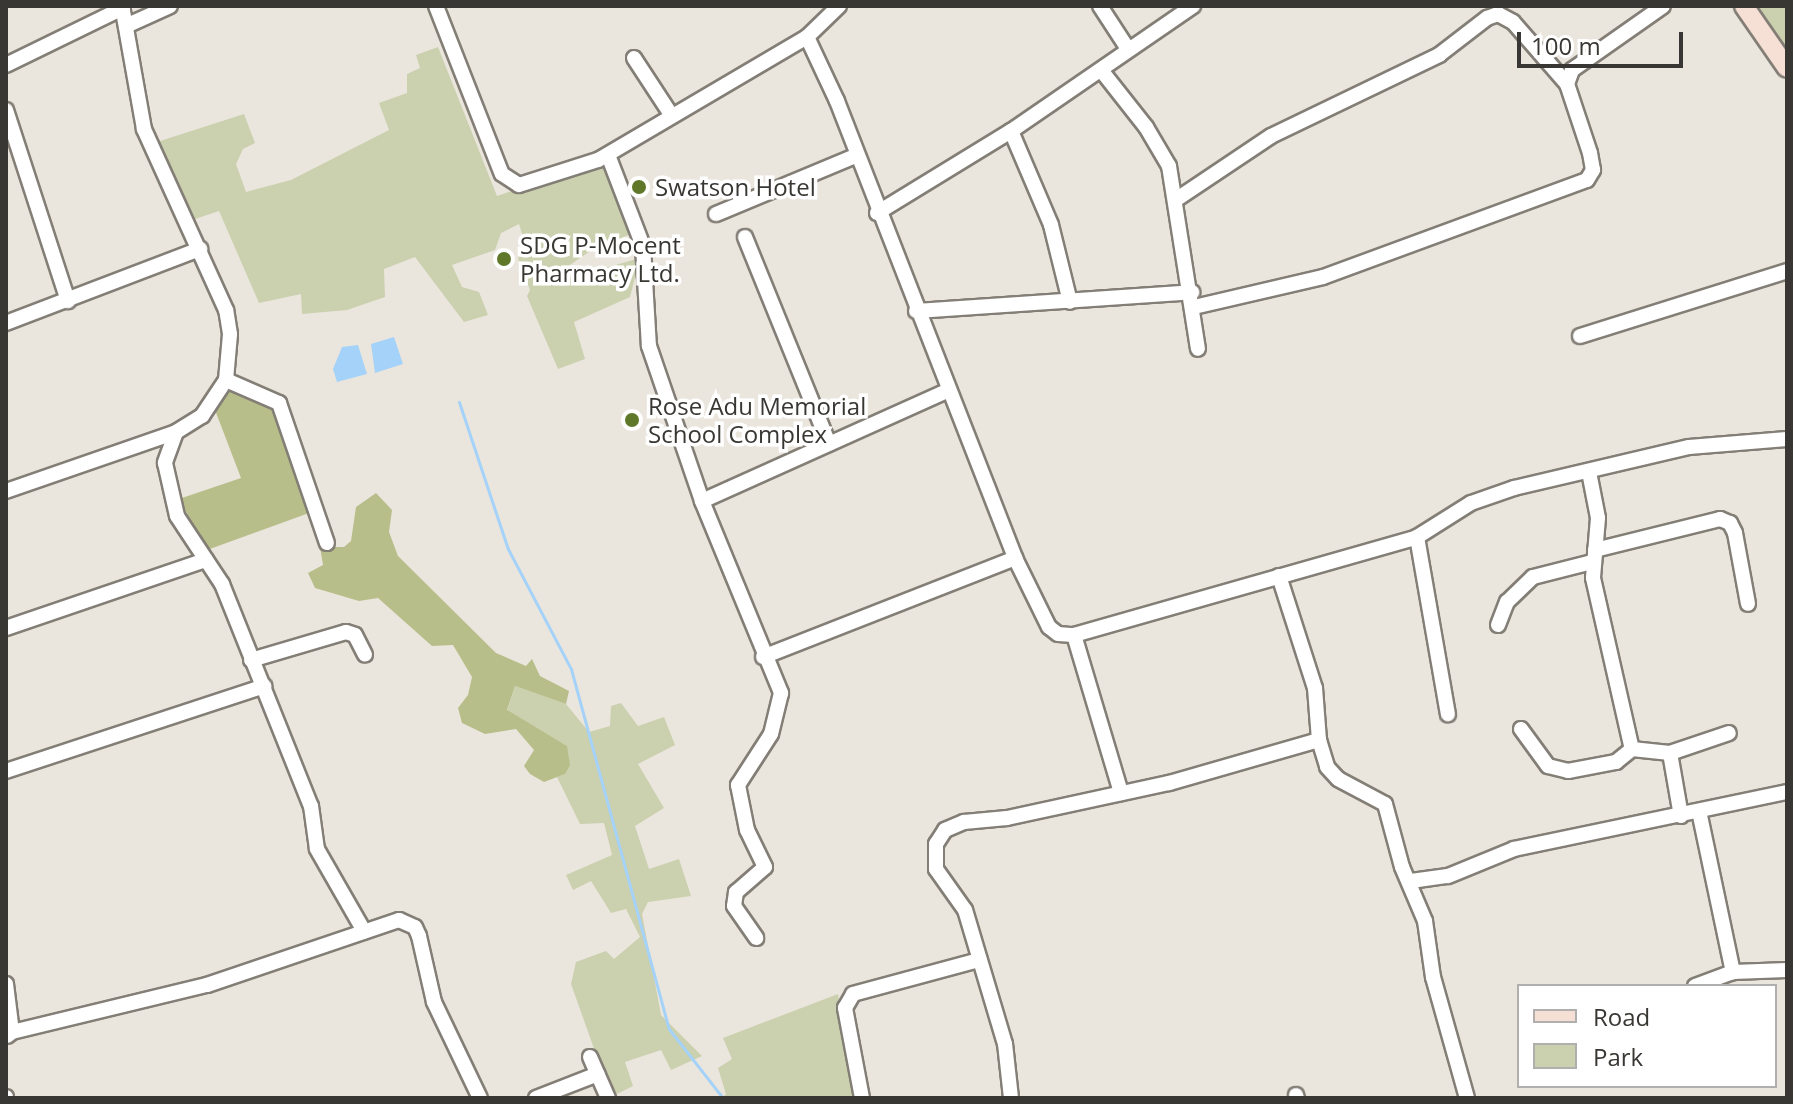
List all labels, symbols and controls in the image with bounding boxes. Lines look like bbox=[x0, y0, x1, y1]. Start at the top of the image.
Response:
scale bar bbox=[1521, 16, 1687, 66]
text: 100 m bbox=[1531, 29, 1601, 62]
place label: Swatson Hotel bbox=[655, 173, 816, 201]
marker: Swatson Hotel bbox=[630, 178, 648, 196]
place label: SDG P-Mocent Pharmacy Ltd. bbox=[520, 231, 681, 287]
marker: SDG P-Mocent Pharmacy Ltd. bbox=[495, 250, 513, 268]
place label: Rose Adu Memorial School Complex bbox=[648, 392, 866, 448]
marker: Rose Adu Memorial School Complex bbox=[623, 411, 641, 429]
legend bbox=[1517, 984, 1777, 1088]
text: Road bbox=[1593, 1000, 1650, 1033]
text: Park bbox=[1593, 1040, 1643, 1073]

